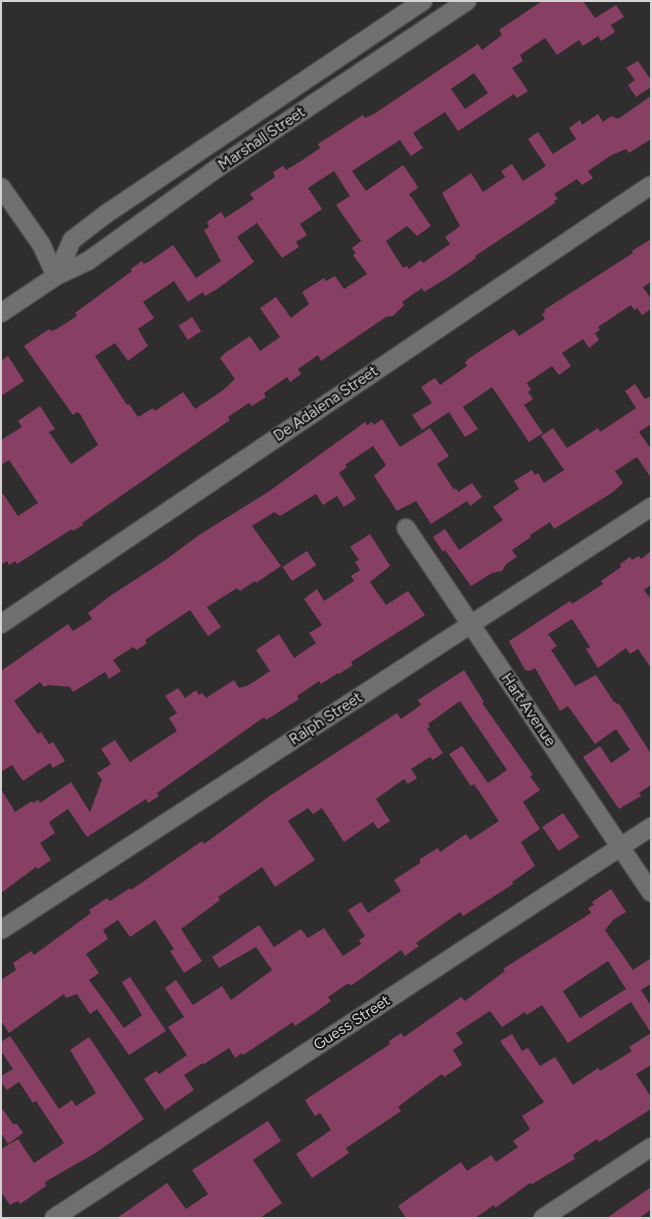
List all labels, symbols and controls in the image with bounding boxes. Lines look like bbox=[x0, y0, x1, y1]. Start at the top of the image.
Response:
street label: Marshall Street bbox=[215, 103, 309, 175]
street label: De Adalena Street bbox=[270, 362, 382, 446]
street label: Hart Avenue bbox=[497, 670, 559, 750]
street label: Ralph Street bbox=[286, 689, 366, 749]
street label: Guess Street bbox=[310, 992, 394, 1054]

